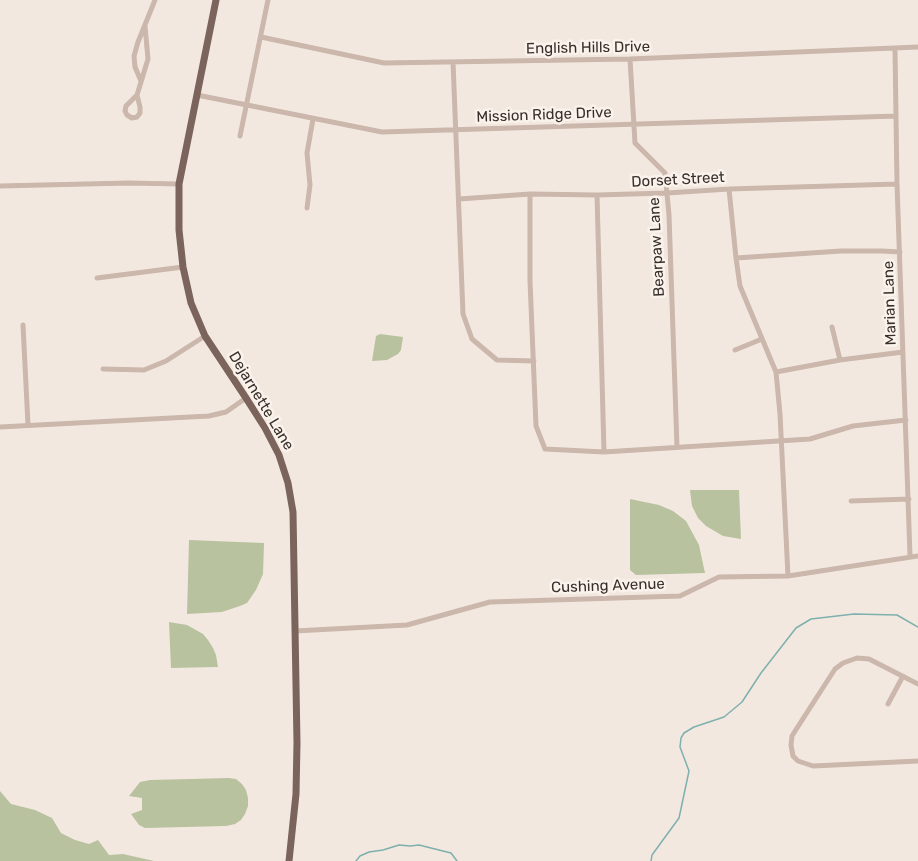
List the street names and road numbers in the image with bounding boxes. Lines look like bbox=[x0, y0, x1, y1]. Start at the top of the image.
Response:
street label: English Hills Drive bbox=[526, 38, 650, 58]
street label: Mission Ridge Drive bbox=[476, 104, 612, 126]
street label: Dorset Street bbox=[631, 169, 725, 191]
street label: Bearpaw Lane bbox=[645, 197, 669, 297]
street label: Marian Lane bbox=[880, 260, 900, 346]
street label: Dejarnette Lane bbox=[224, 348, 298, 454]
street label: Cushing Avenue bbox=[551, 575, 665, 597]

